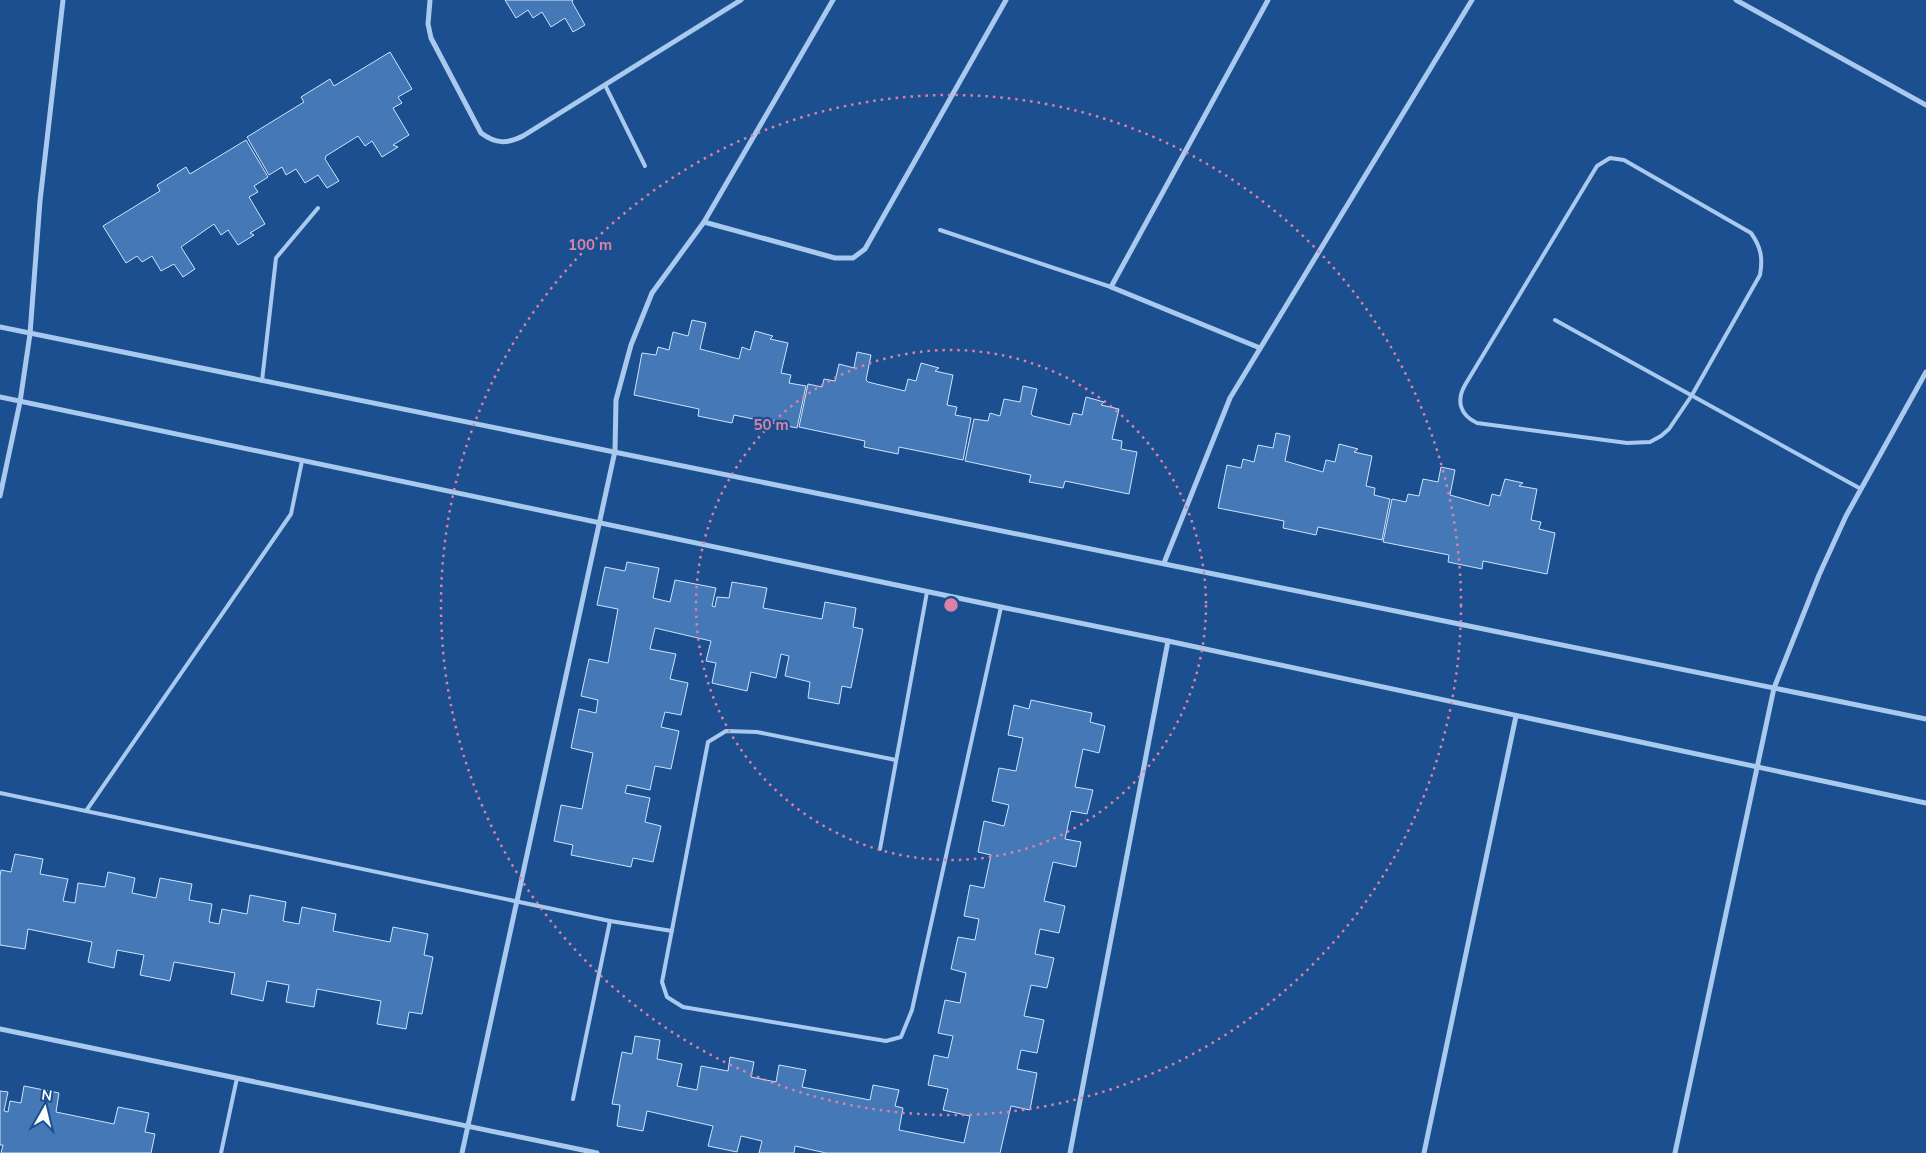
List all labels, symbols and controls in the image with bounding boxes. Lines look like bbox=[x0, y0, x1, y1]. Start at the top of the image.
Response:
text: 100 m bbox=[568, 235, 612, 255]
text: 50 m bbox=[753, 415, 789, 435]
centre of rings bbox=[942, 596, 960, 614]
north arrow bbox=[20, 1083, 70, 1133]
text: N bbox=[40, 1085, 53, 1106]

